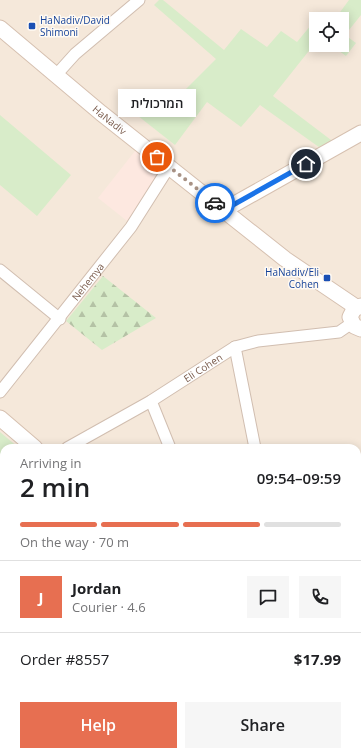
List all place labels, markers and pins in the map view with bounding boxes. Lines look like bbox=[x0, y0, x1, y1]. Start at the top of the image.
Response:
place label: HaNadiv/David Shimoni bbox=[40, 13, 110, 39]
marker: HaNadiv/David Shimoni bbox=[27, 21, 37, 31]
callout: המרכולית bbox=[118, 89, 196, 117]
pin bbox=[140, 140, 174, 174]
pin bbox=[289, 147, 323, 181]
place label: HaNadiv/Eli Cohen bbox=[265, 265, 319, 291]
marker: HaNadiv/Eli Cohen bbox=[322, 273, 332, 283]

